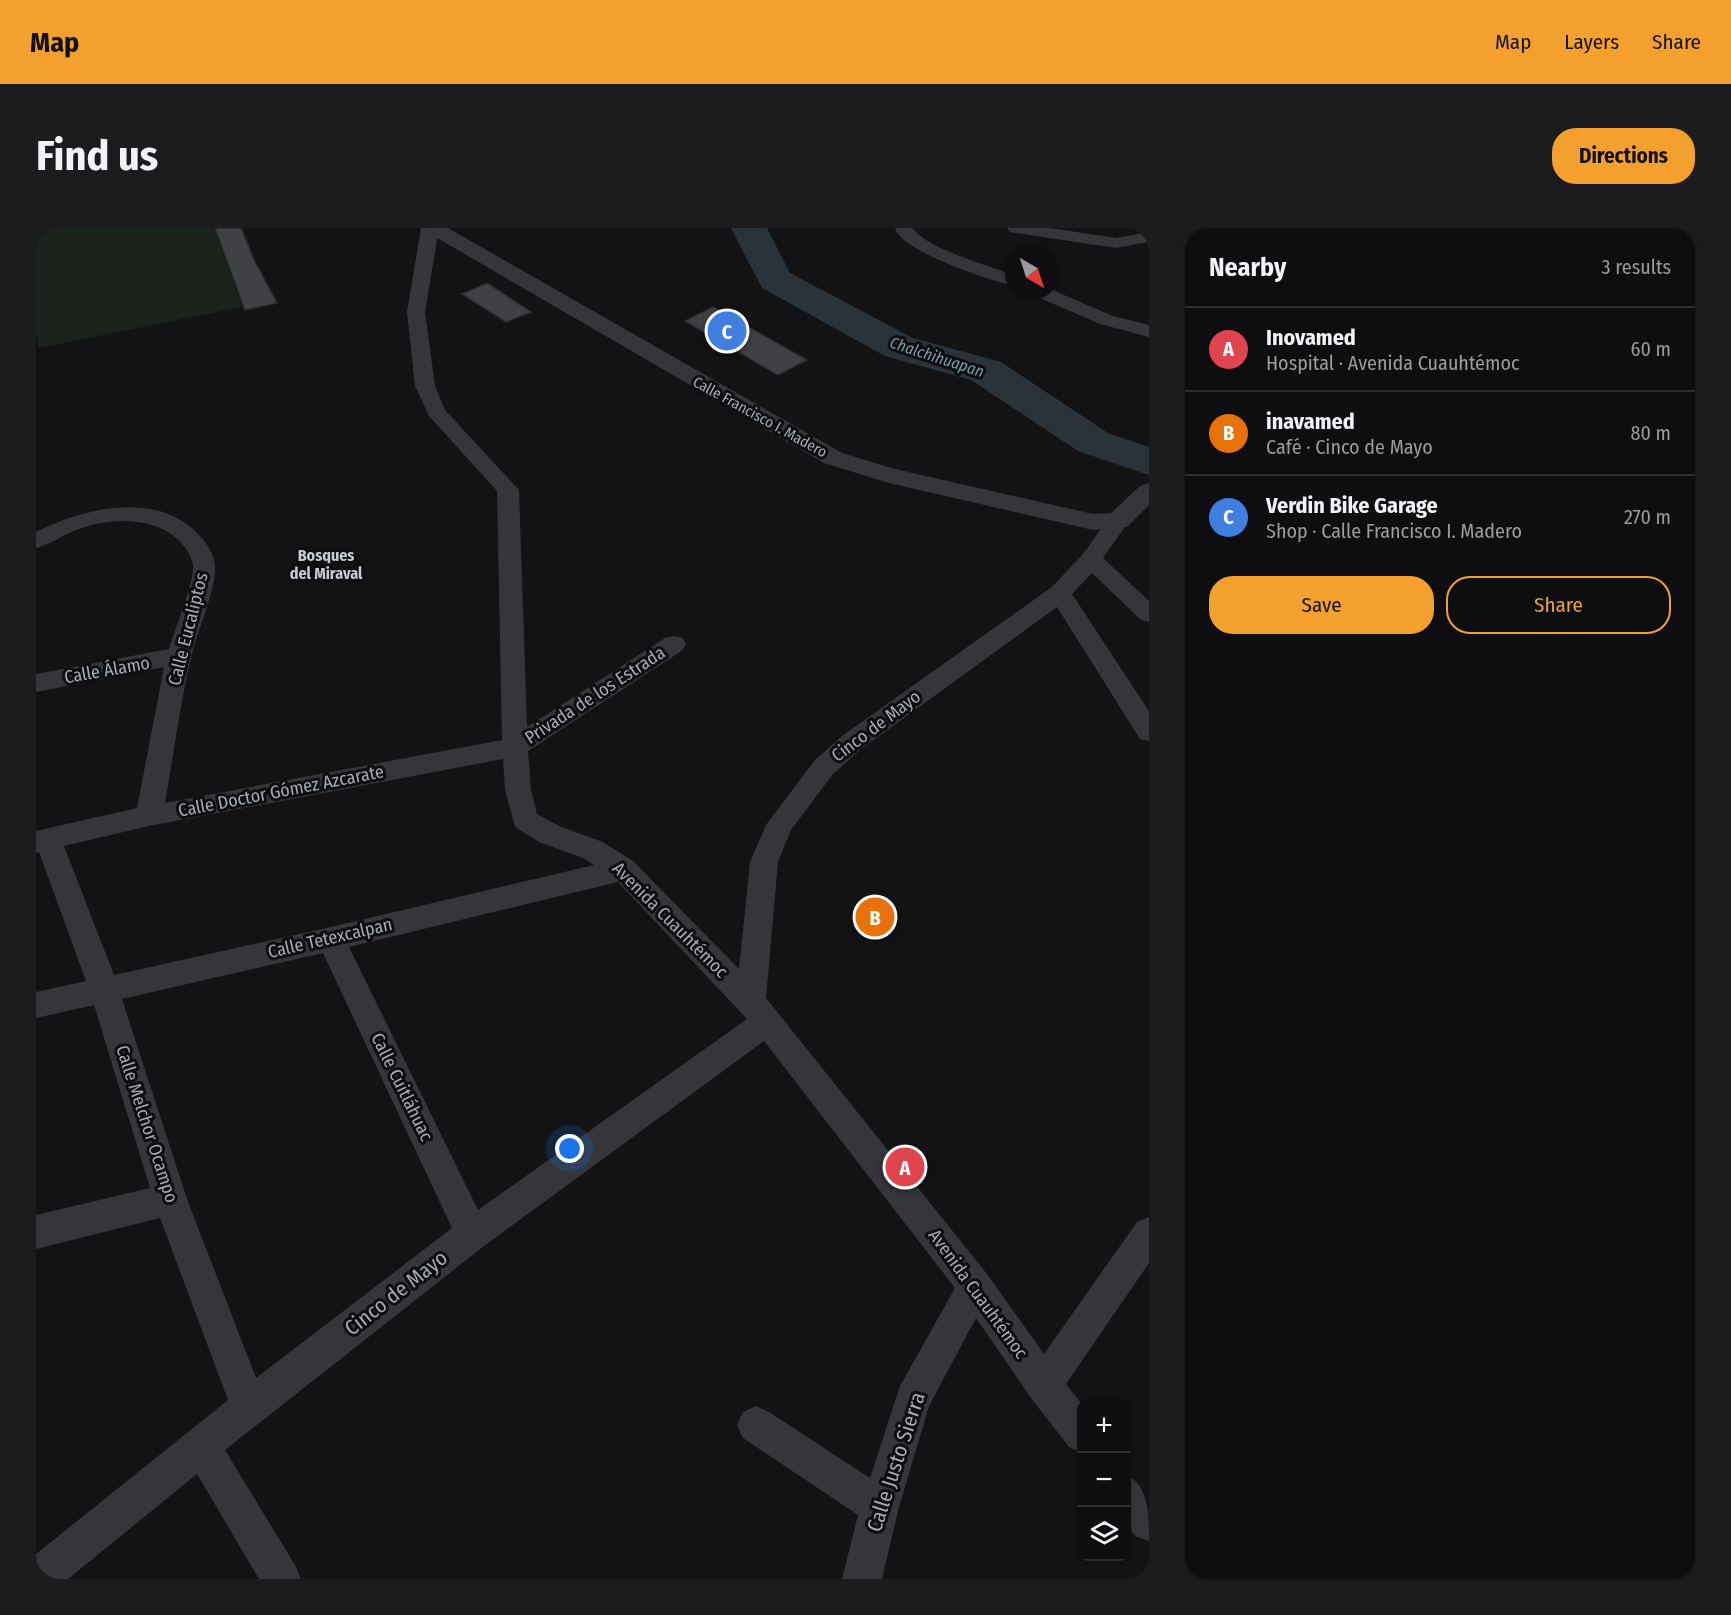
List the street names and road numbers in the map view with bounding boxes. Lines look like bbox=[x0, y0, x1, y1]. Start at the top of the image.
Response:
street label: Calle Francisco I. Madero bbox=[690, 373, 830, 461]
street label: Calle Eucaliptos bbox=[163, 570, 213, 688]
street label: Privada de los Estrada bbox=[521, 641, 669, 749]
street label: Calle Álamo bbox=[62, 651, 151, 688]
street label: Cinco de Mayo bbox=[827, 685, 925, 767]
street label: Calle Doctor Gómez Azcarate bbox=[176, 760, 386, 822]
street label: Avenida Cuauhtémoc bbox=[608, 858, 733, 983]
street label: Calle Tetexcalpan bbox=[266, 913, 394, 963]
street label: Calle Cuitláhuac bbox=[366, 1029, 438, 1145]
street label: Calle Melchor Ocampo bbox=[111, 1043, 183, 1205]
street label: Avenida Cuauhtémoc bbox=[924, 1225, 1032, 1363]
street label: Cinco de Mayo bbox=[339, 1245, 453, 1341]
street label: Calle Justo Sierra bbox=[861, 1389, 931, 1535]

